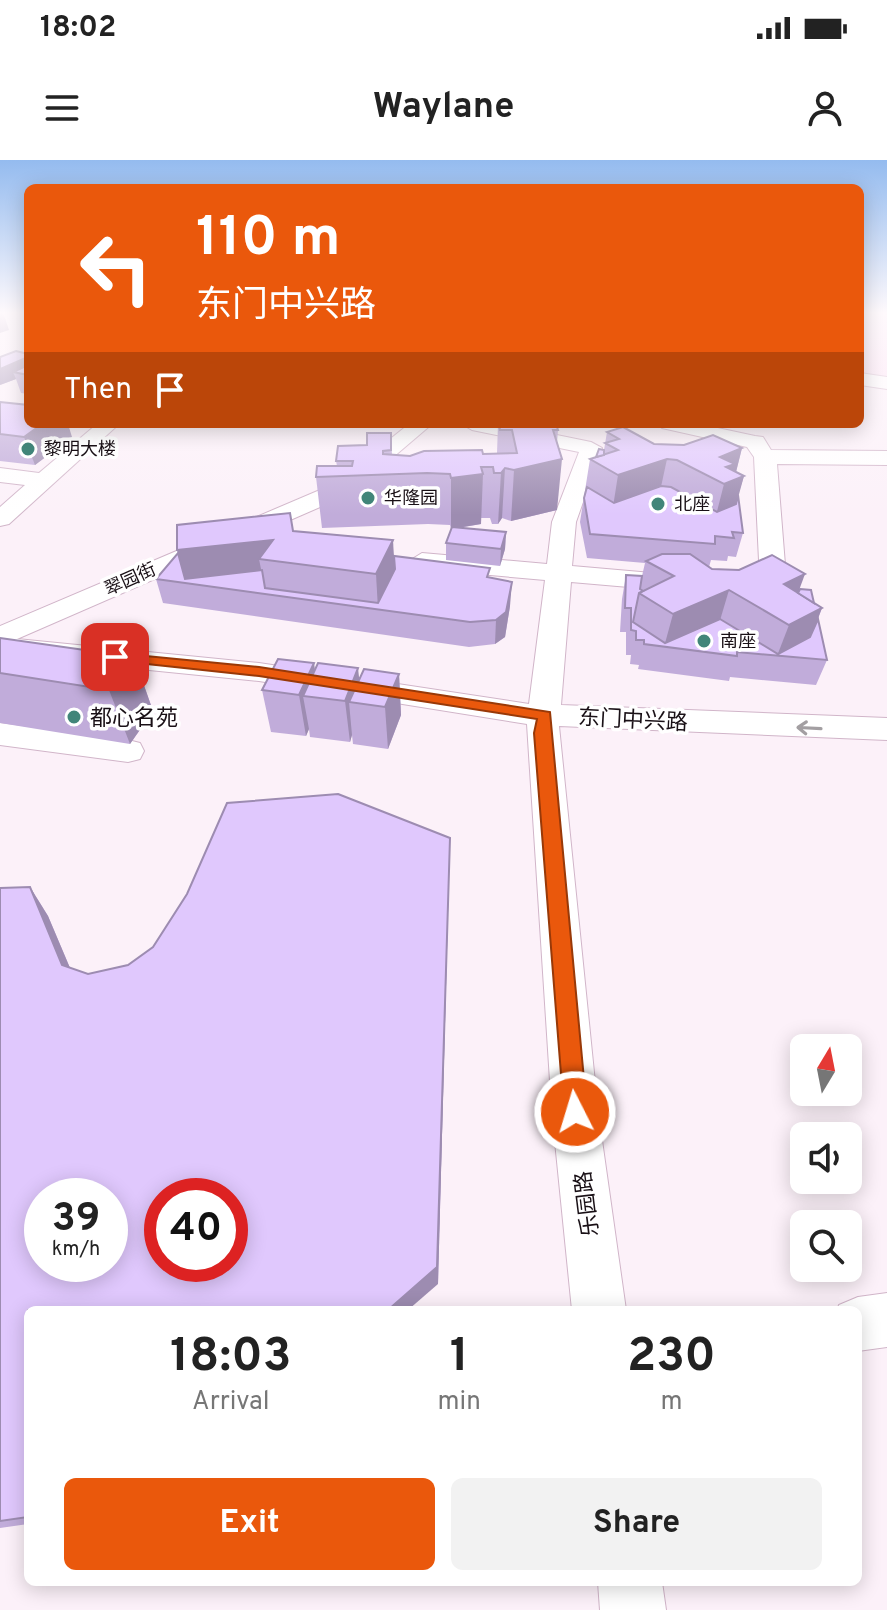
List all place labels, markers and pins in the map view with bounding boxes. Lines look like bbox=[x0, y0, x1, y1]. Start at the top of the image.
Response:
place label: 黎明大楼 bbox=[44, 439, 116, 462]
marker: 黎明大楼 bbox=[19, 440, 37, 458]
place label: 华隆园 bbox=[384, 488, 438, 511]
marker: 华隆园 bbox=[359, 489, 377, 507]
place label: 北座 bbox=[674, 494, 710, 517]
marker: 北座 bbox=[649, 495, 667, 513]
pin bbox=[81, 623, 149, 691]
place label: 南座 bbox=[720, 631, 756, 654]
marker: 南座 bbox=[695, 632, 713, 650]
place label: 都心名苑 bbox=[90, 706, 178, 733]
marker: 都心名苑 bbox=[65, 708, 83, 726]

